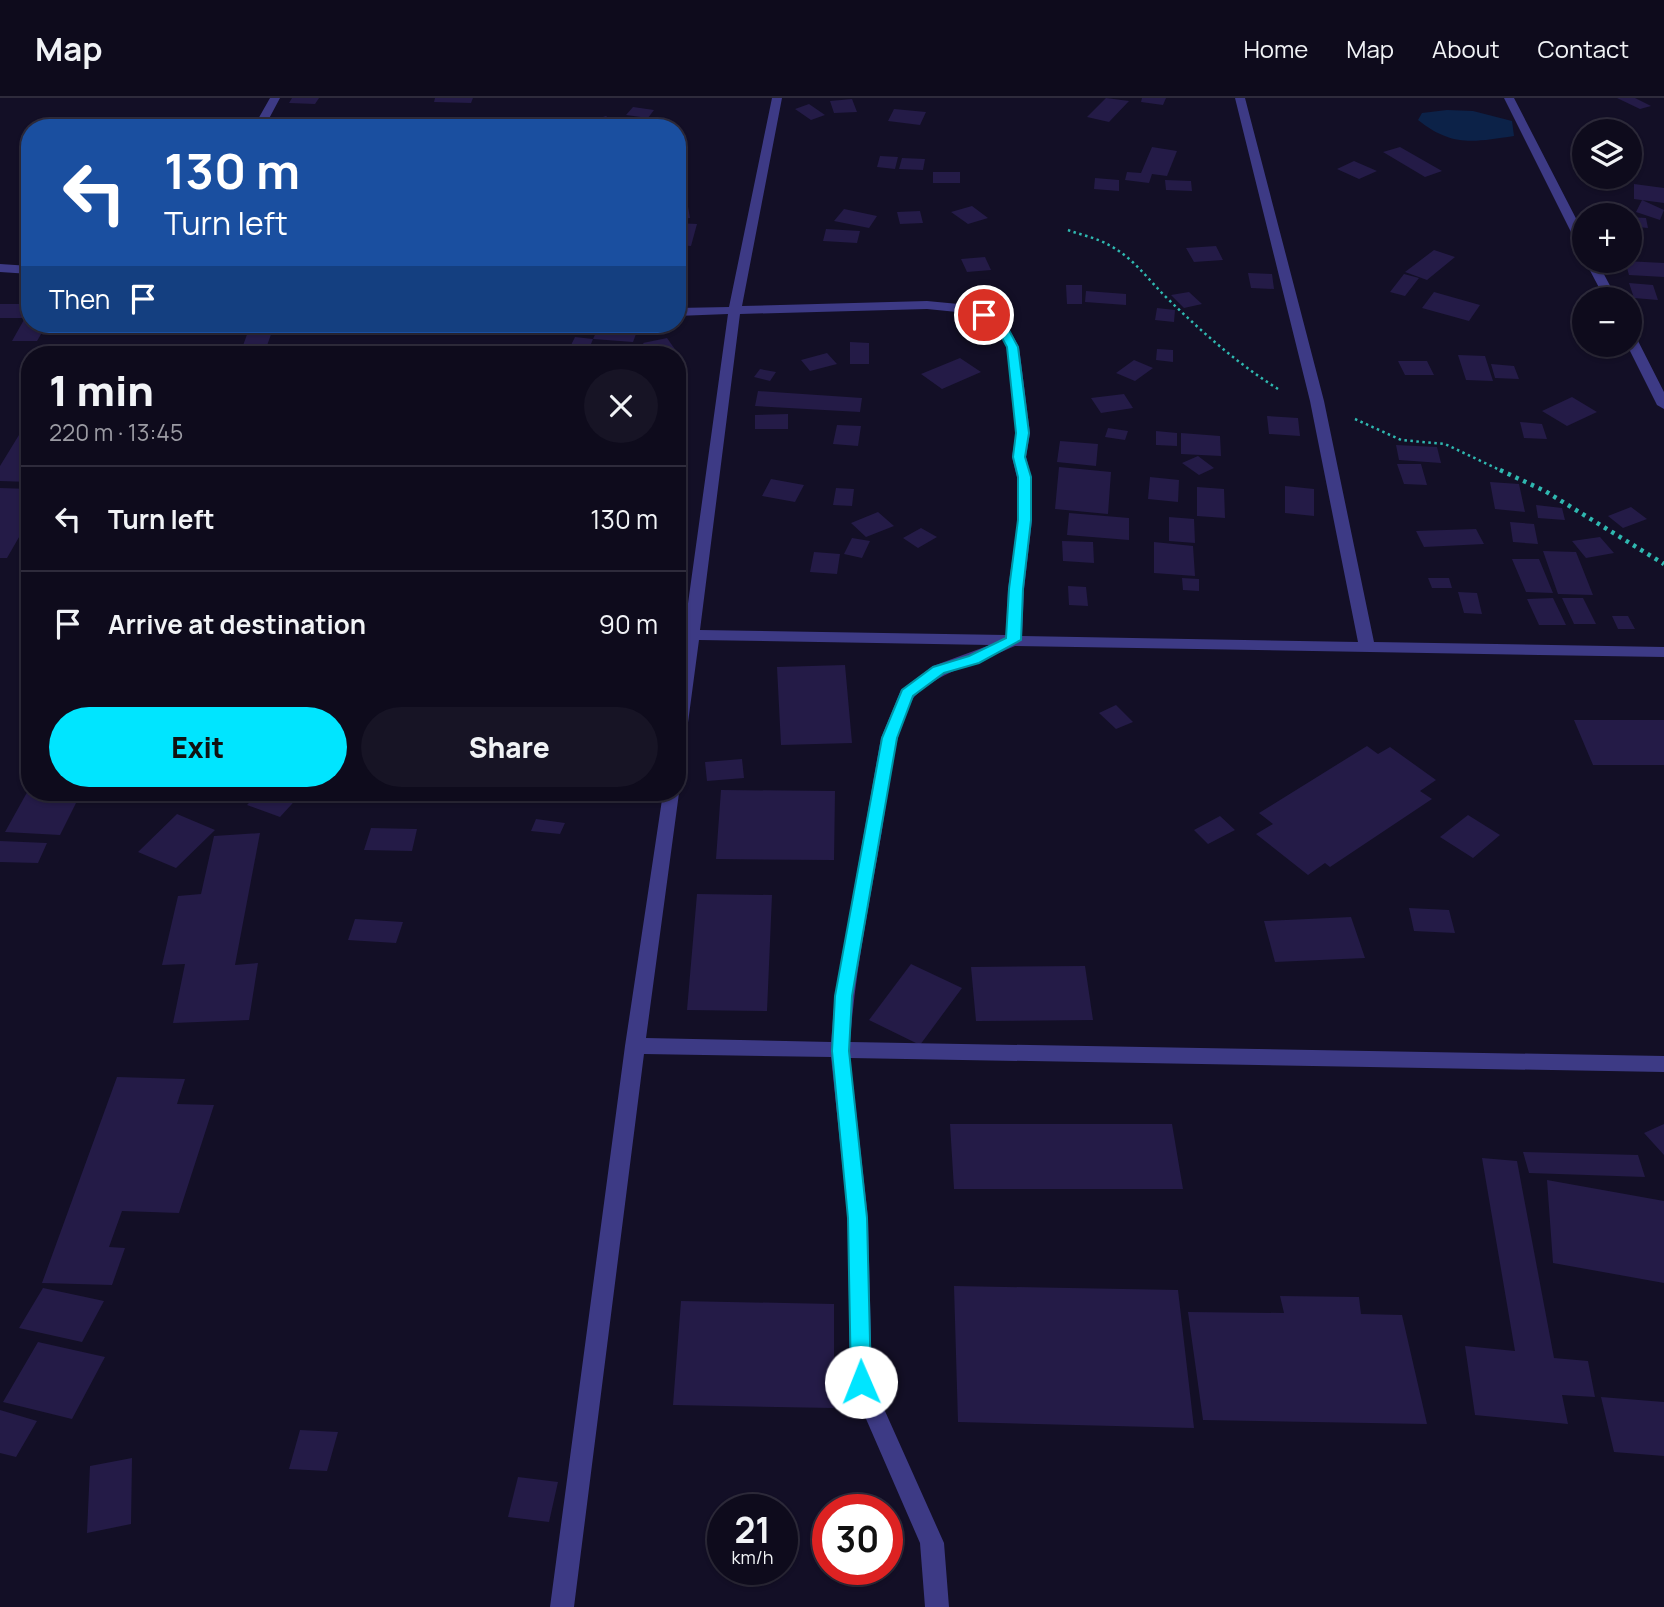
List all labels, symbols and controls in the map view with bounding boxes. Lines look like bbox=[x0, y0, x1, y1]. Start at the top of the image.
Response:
text: Map bbox=[35, 26, 103, 71]
text: Home bbox=[1243, 32, 1308, 65]
text: Map bbox=[1346, 32, 1394, 65]
text: About bbox=[1432, 32, 1500, 65]
text: Contact bbox=[1538, 32, 1629, 65]
map controls bbox=[1572, 119, 1642, 357]
button: layers bbox=[1572, 119, 1642, 189]
text: 130 m bbox=[164, 137, 300, 204]
icon: left bbox=[49, 147, 140, 238]
text: Turn left bbox=[164, 201, 288, 245]
button: + bbox=[1572, 203, 1642, 273]
icon: arrive bbox=[124, 280, 162, 318]
text: Then bbox=[49, 281, 110, 317]
pin bbox=[954, 285, 1014, 345]
button: − bbox=[1572, 287, 1642, 357]
icon: arrive bbox=[965, 296, 1003, 334]
text: 1 min bbox=[49, 361, 154, 419]
button: close bbox=[584, 369, 658, 443]
text: 220 m · 13:45 bbox=[49, 416, 183, 448]
icon: left bbox=[49, 500, 87, 538]
text: Turn left bbox=[108, 501, 215, 537]
text: 130 m bbox=[590, 501, 658, 537]
icon: arrive bbox=[49, 605, 87, 643]
text: Arrive at destination bbox=[108, 606, 366, 642]
text: 90 m bbox=[599, 606, 658, 642]
button: Exit bbox=[49, 707, 347, 787]
button: Share bbox=[361, 707, 658, 787]
position arrow bbox=[824, 1345, 898, 1419]
speed limit sign: 30 bbox=[812, 1494, 903, 1585]
text: 21 bbox=[734, 1506, 771, 1554]
text: km/h bbox=[732, 1545, 773, 1569]

